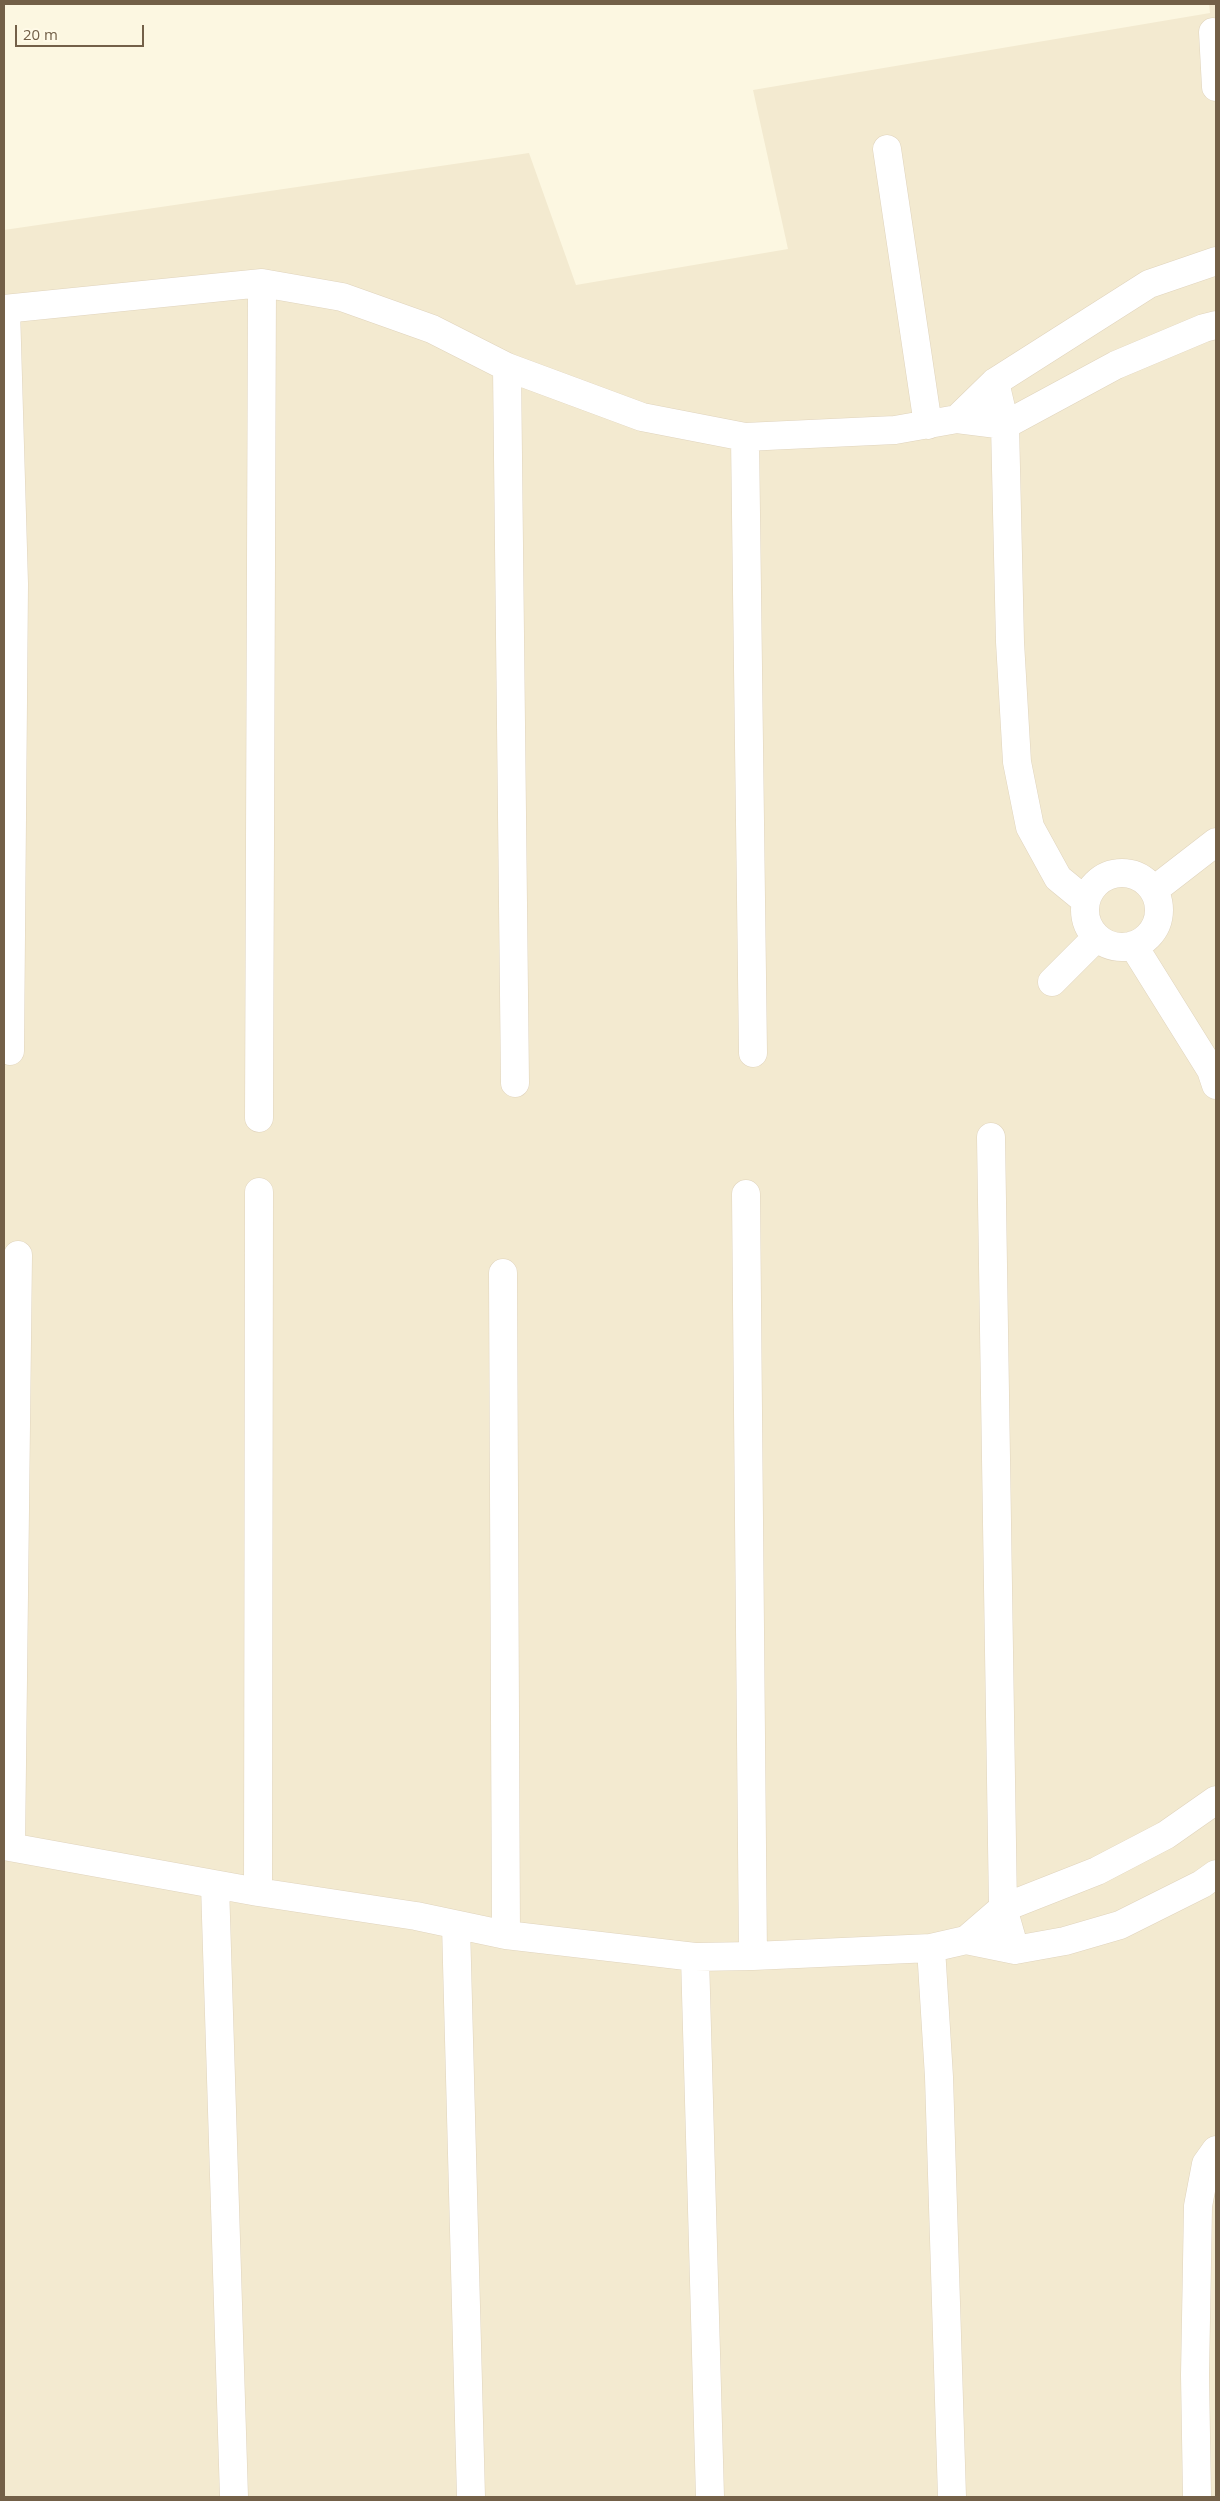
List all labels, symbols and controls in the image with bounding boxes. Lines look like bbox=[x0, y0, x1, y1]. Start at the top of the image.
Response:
scale bar bbox=[18, 15, 146, 47]
text: 20 m bbox=[23, 24, 58, 44]

